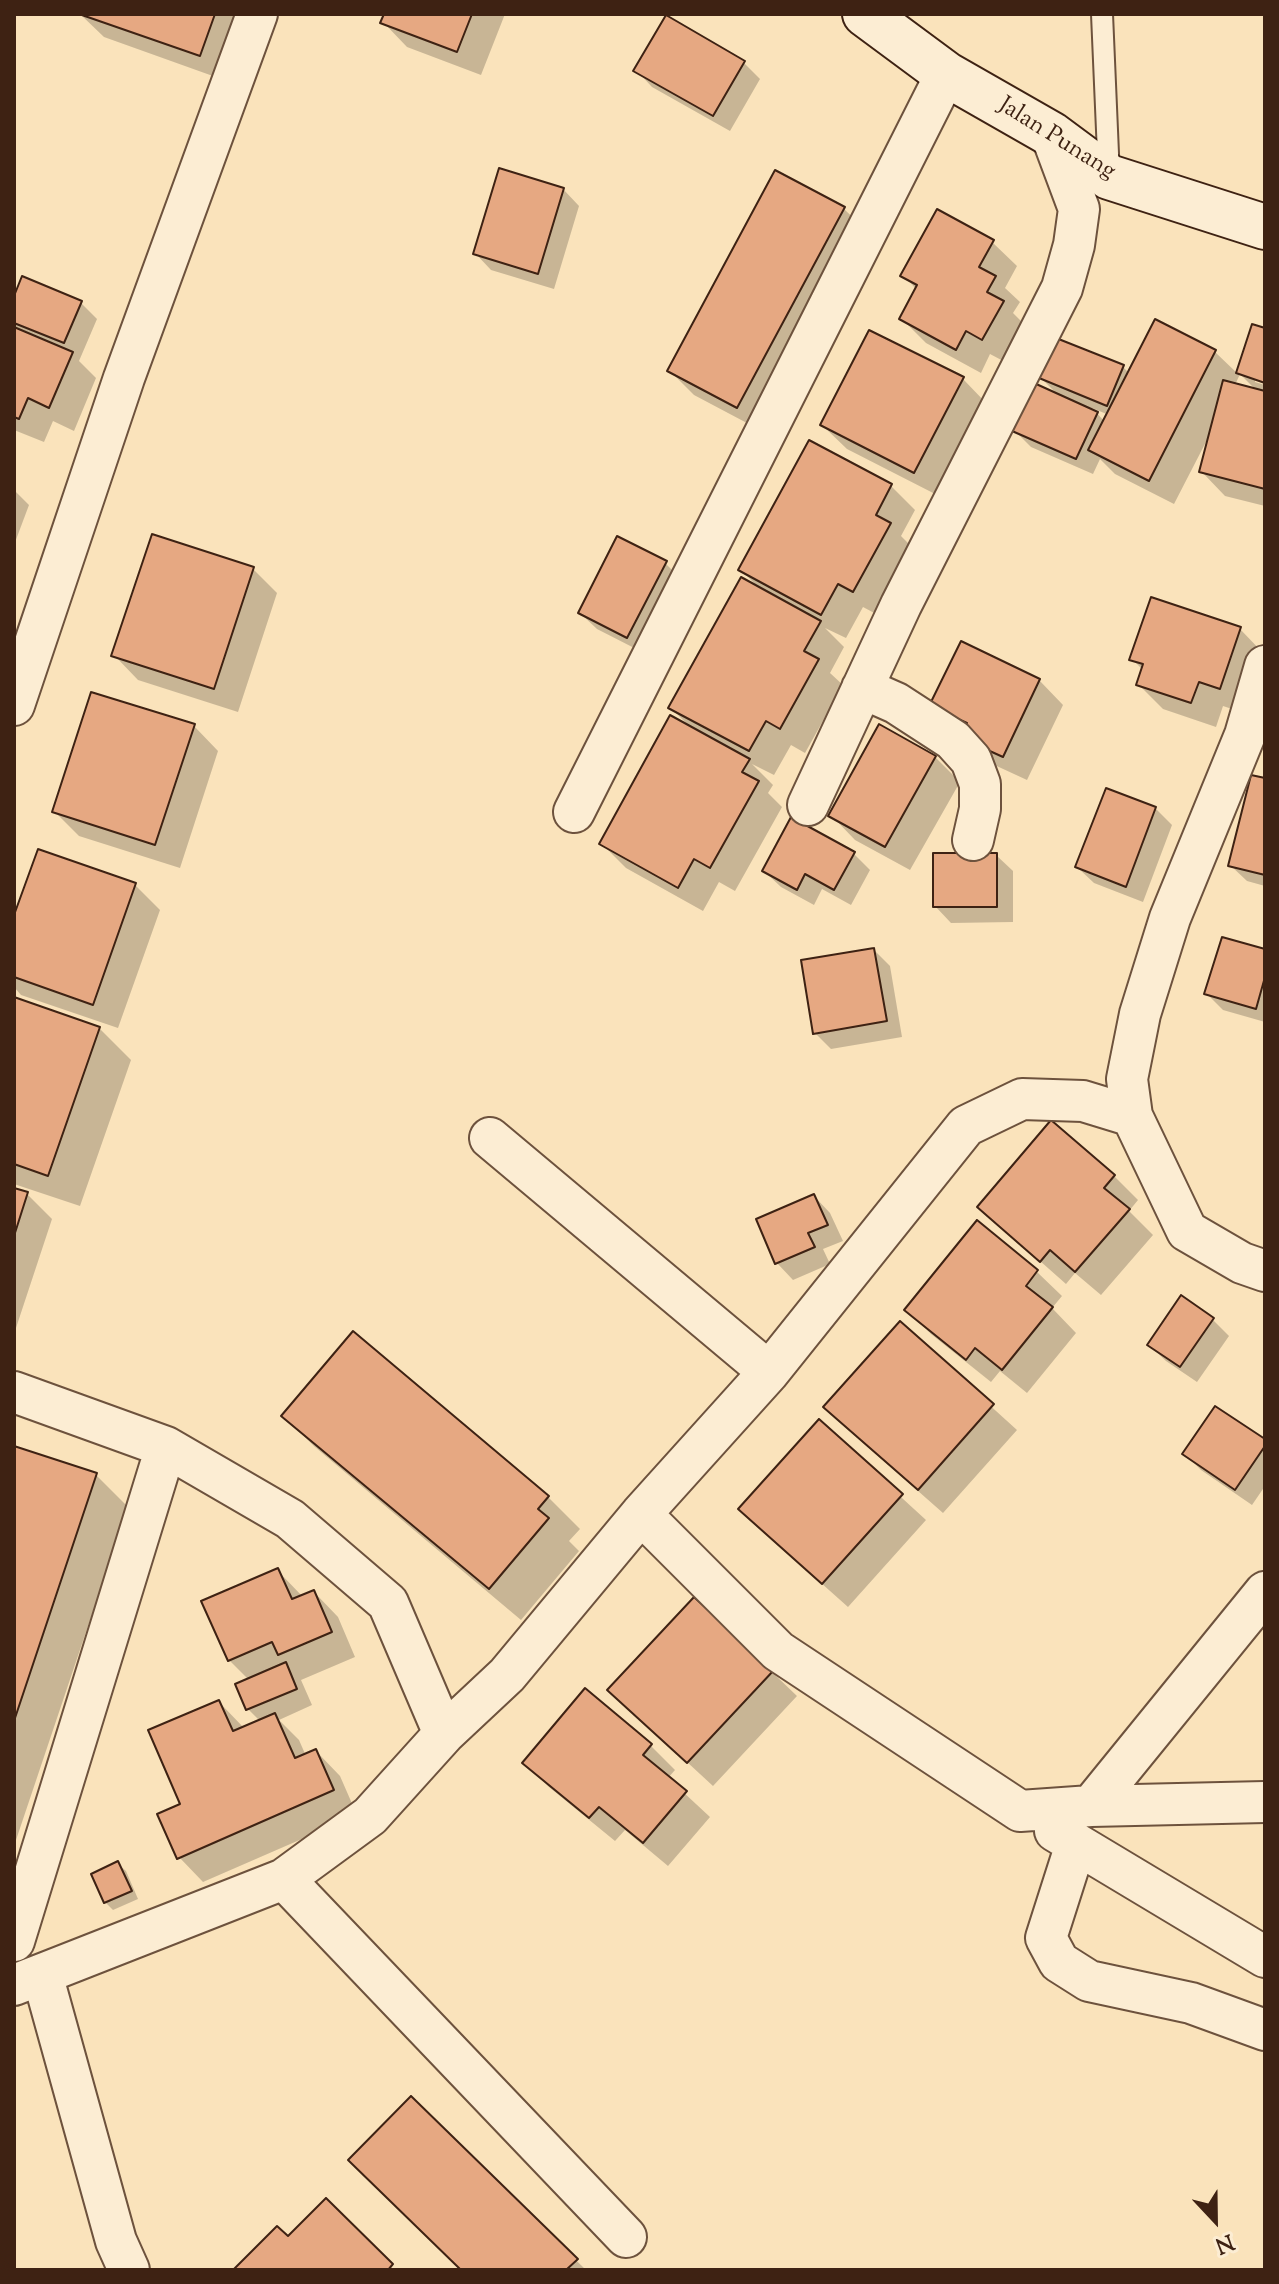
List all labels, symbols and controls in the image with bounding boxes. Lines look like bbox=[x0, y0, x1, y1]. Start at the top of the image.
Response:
street label: Jalan Punang bbox=[992, 93, 1120, 187]
north arrow bbox=[1175, 2180, 1255, 2260]
text: N bbox=[1210, 2224, 1238, 2260]

